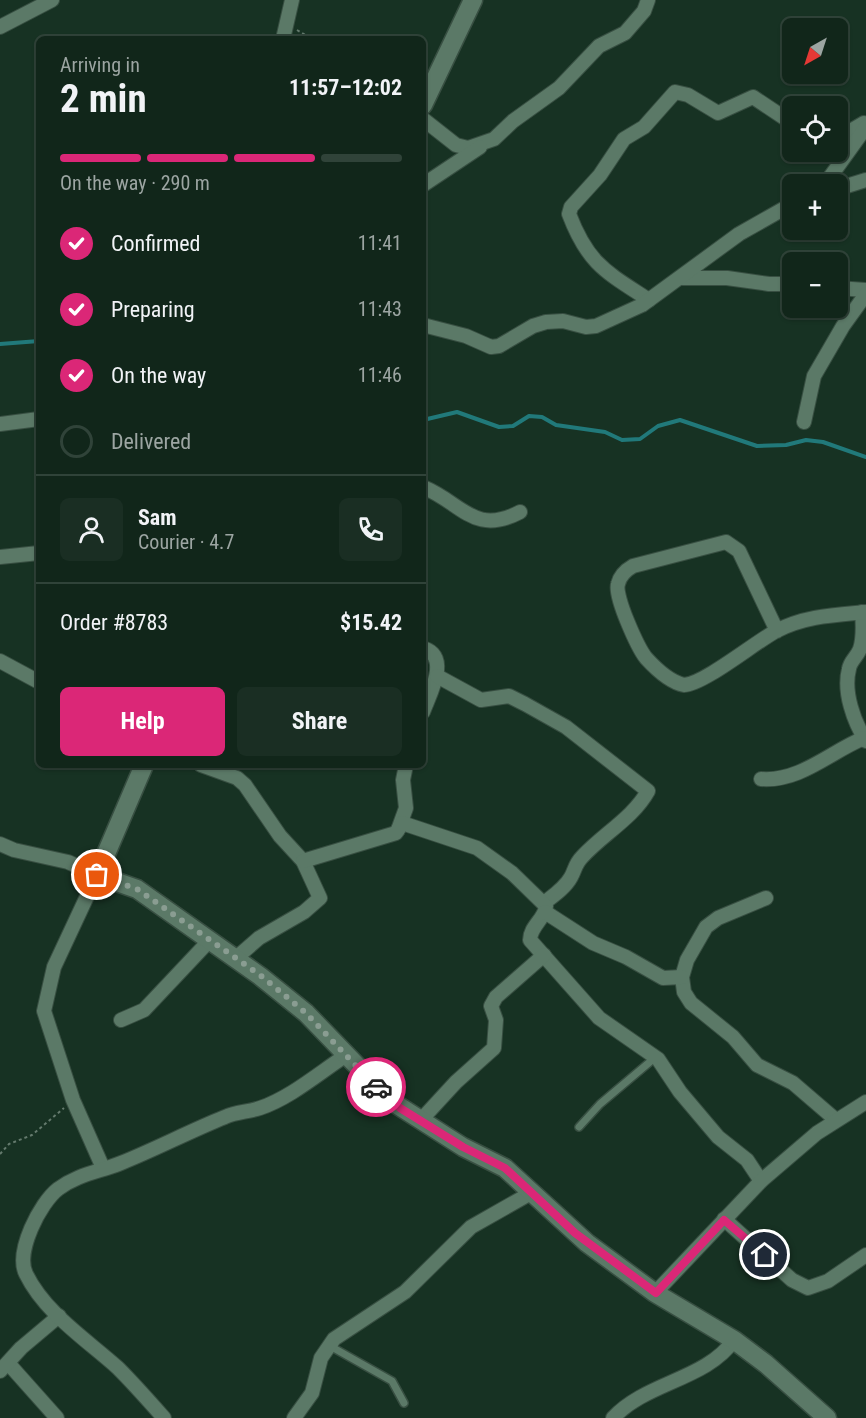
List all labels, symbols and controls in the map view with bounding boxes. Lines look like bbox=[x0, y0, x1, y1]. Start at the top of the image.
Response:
north arrow bbox=[782, 18, 848, 84]
map controls bbox=[782, 18, 848, 318]
text: Arriving in bbox=[60, 53, 140, 77]
text: 11:57–12:02 bbox=[289, 75, 402, 100]
text: 2 min bbox=[60, 76, 147, 122]
button: locate bbox=[782, 96, 848, 162]
text: On the way · 290 m bbox=[60, 171, 210, 195]
button: + bbox=[782, 174, 848, 240]
icon: check bbox=[60, 227, 93, 260]
text: Confirmed bbox=[111, 231, 200, 256]
text: 11:41 bbox=[358, 231, 402, 255]
button: − bbox=[782, 252, 848, 318]
icon: check bbox=[60, 293, 93, 326]
text: Preparing bbox=[111, 297, 195, 322]
text: 11:43 bbox=[358, 297, 402, 321]
icon: check bbox=[60, 359, 93, 392]
text: On the way bbox=[111, 363, 206, 388]
text: 11:46 bbox=[358, 363, 402, 387]
text: Delivered bbox=[111, 429, 191, 454]
button: person bbox=[60, 498, 123, 561]
button: phone bbox=[339, 498, 402, 561]
text: Sam bbox=[138, 505, 177, 530]
text: Courier · 4.7 bbox=[138, 530, 234, 554]
text: Order #8783 bbox=[60, 610, 168, 635]
text: $15.42 bbox=[340, 610, 402, 635]
button: Help bbox=[60, 687, 225, 756]
button: Share bbox=[237, 687, 402, 756]
pin bbox=[71, 849, 122, 900]
icon: bag bbox=[80, 858, 113, 891]
courier bbox=[346, 1057, 406, 1117]
icon: car bbox=[360, 1071, 393, 1104]
pin bbox=[739, 1229, 790, 1280]
icon: home bbox=[748, 1238, 781, 1271]

